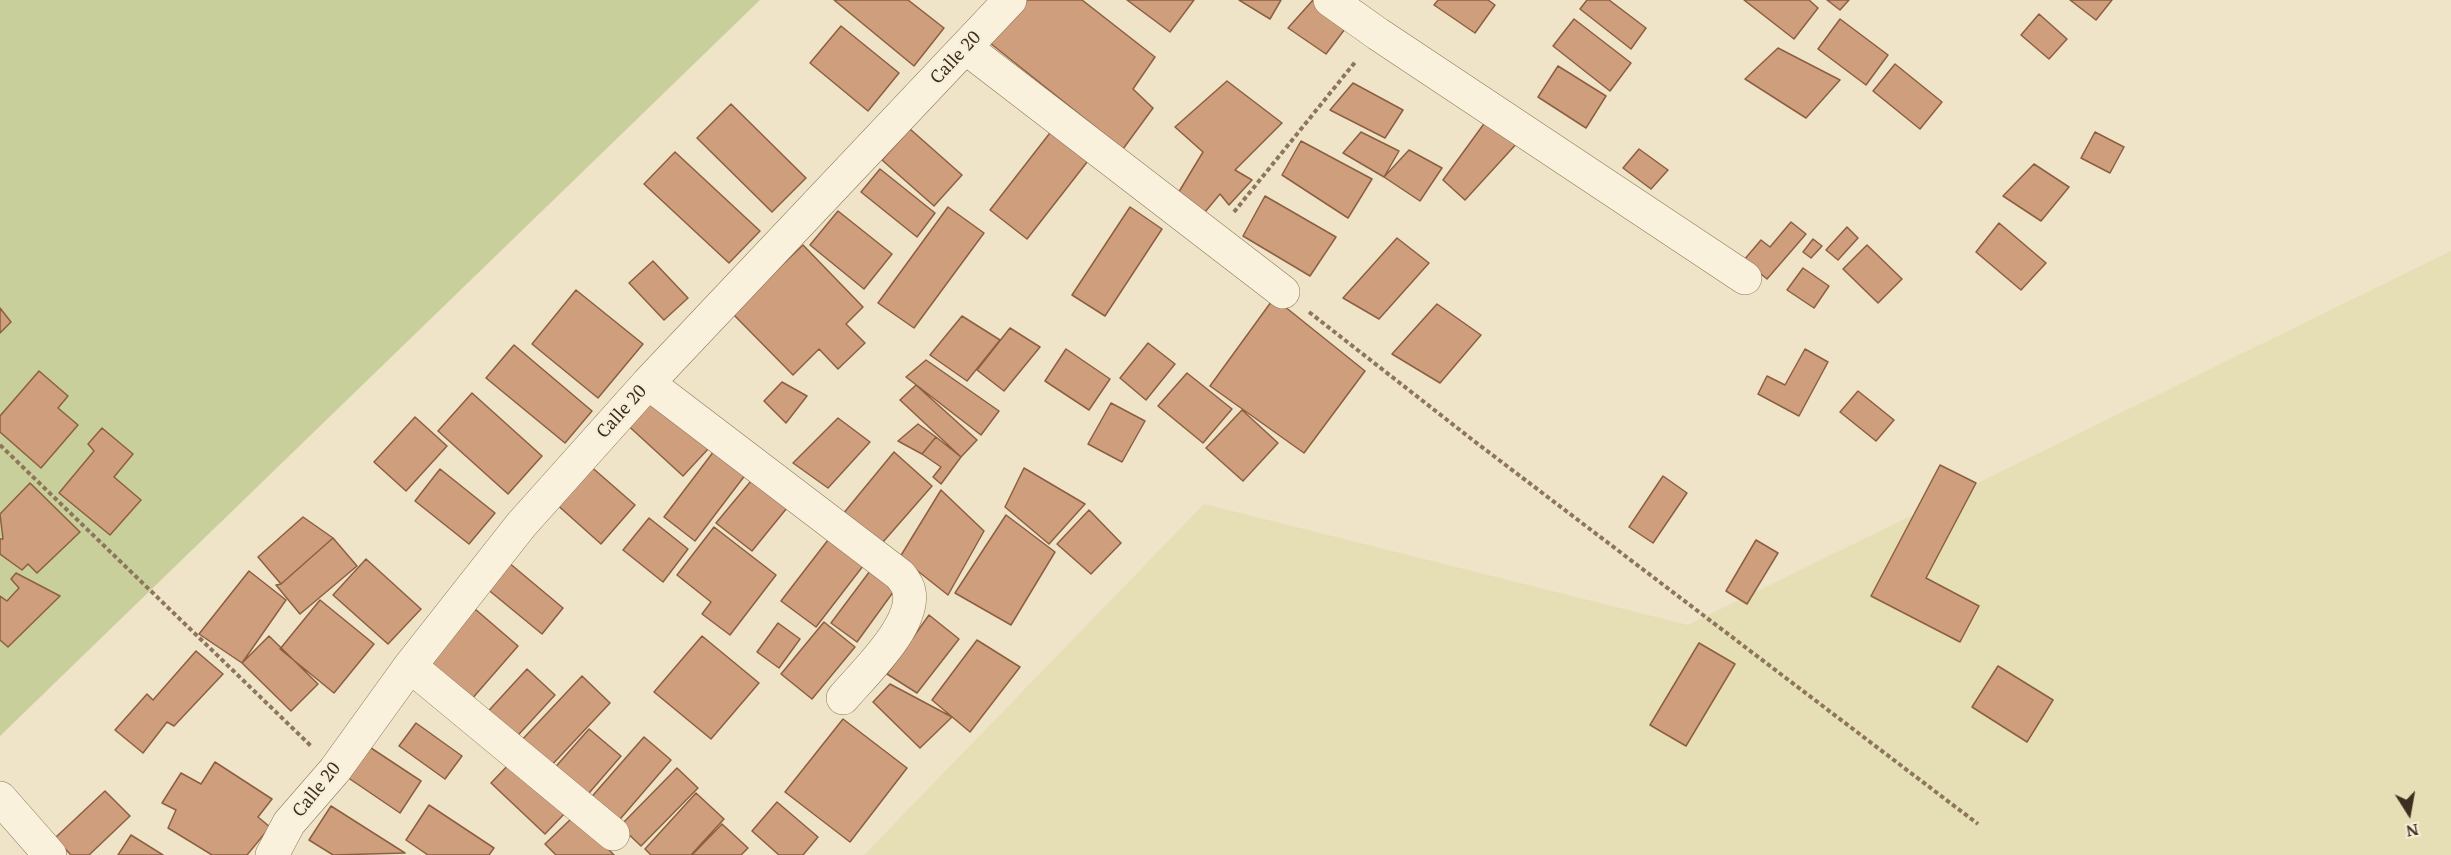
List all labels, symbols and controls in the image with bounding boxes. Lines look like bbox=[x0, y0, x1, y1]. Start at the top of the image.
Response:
street label: Calle 20 bbox=[926, 27, 986, 89]
street label: Calle 20 bbox=[593, 381, 651, 443]
street label: Calle 20 bbox=[288, 758, 346, 822]
north arrow bbox=[2379, 783, 2439, 843]
text: N bbox=[2404, 819, 2421, 843]

